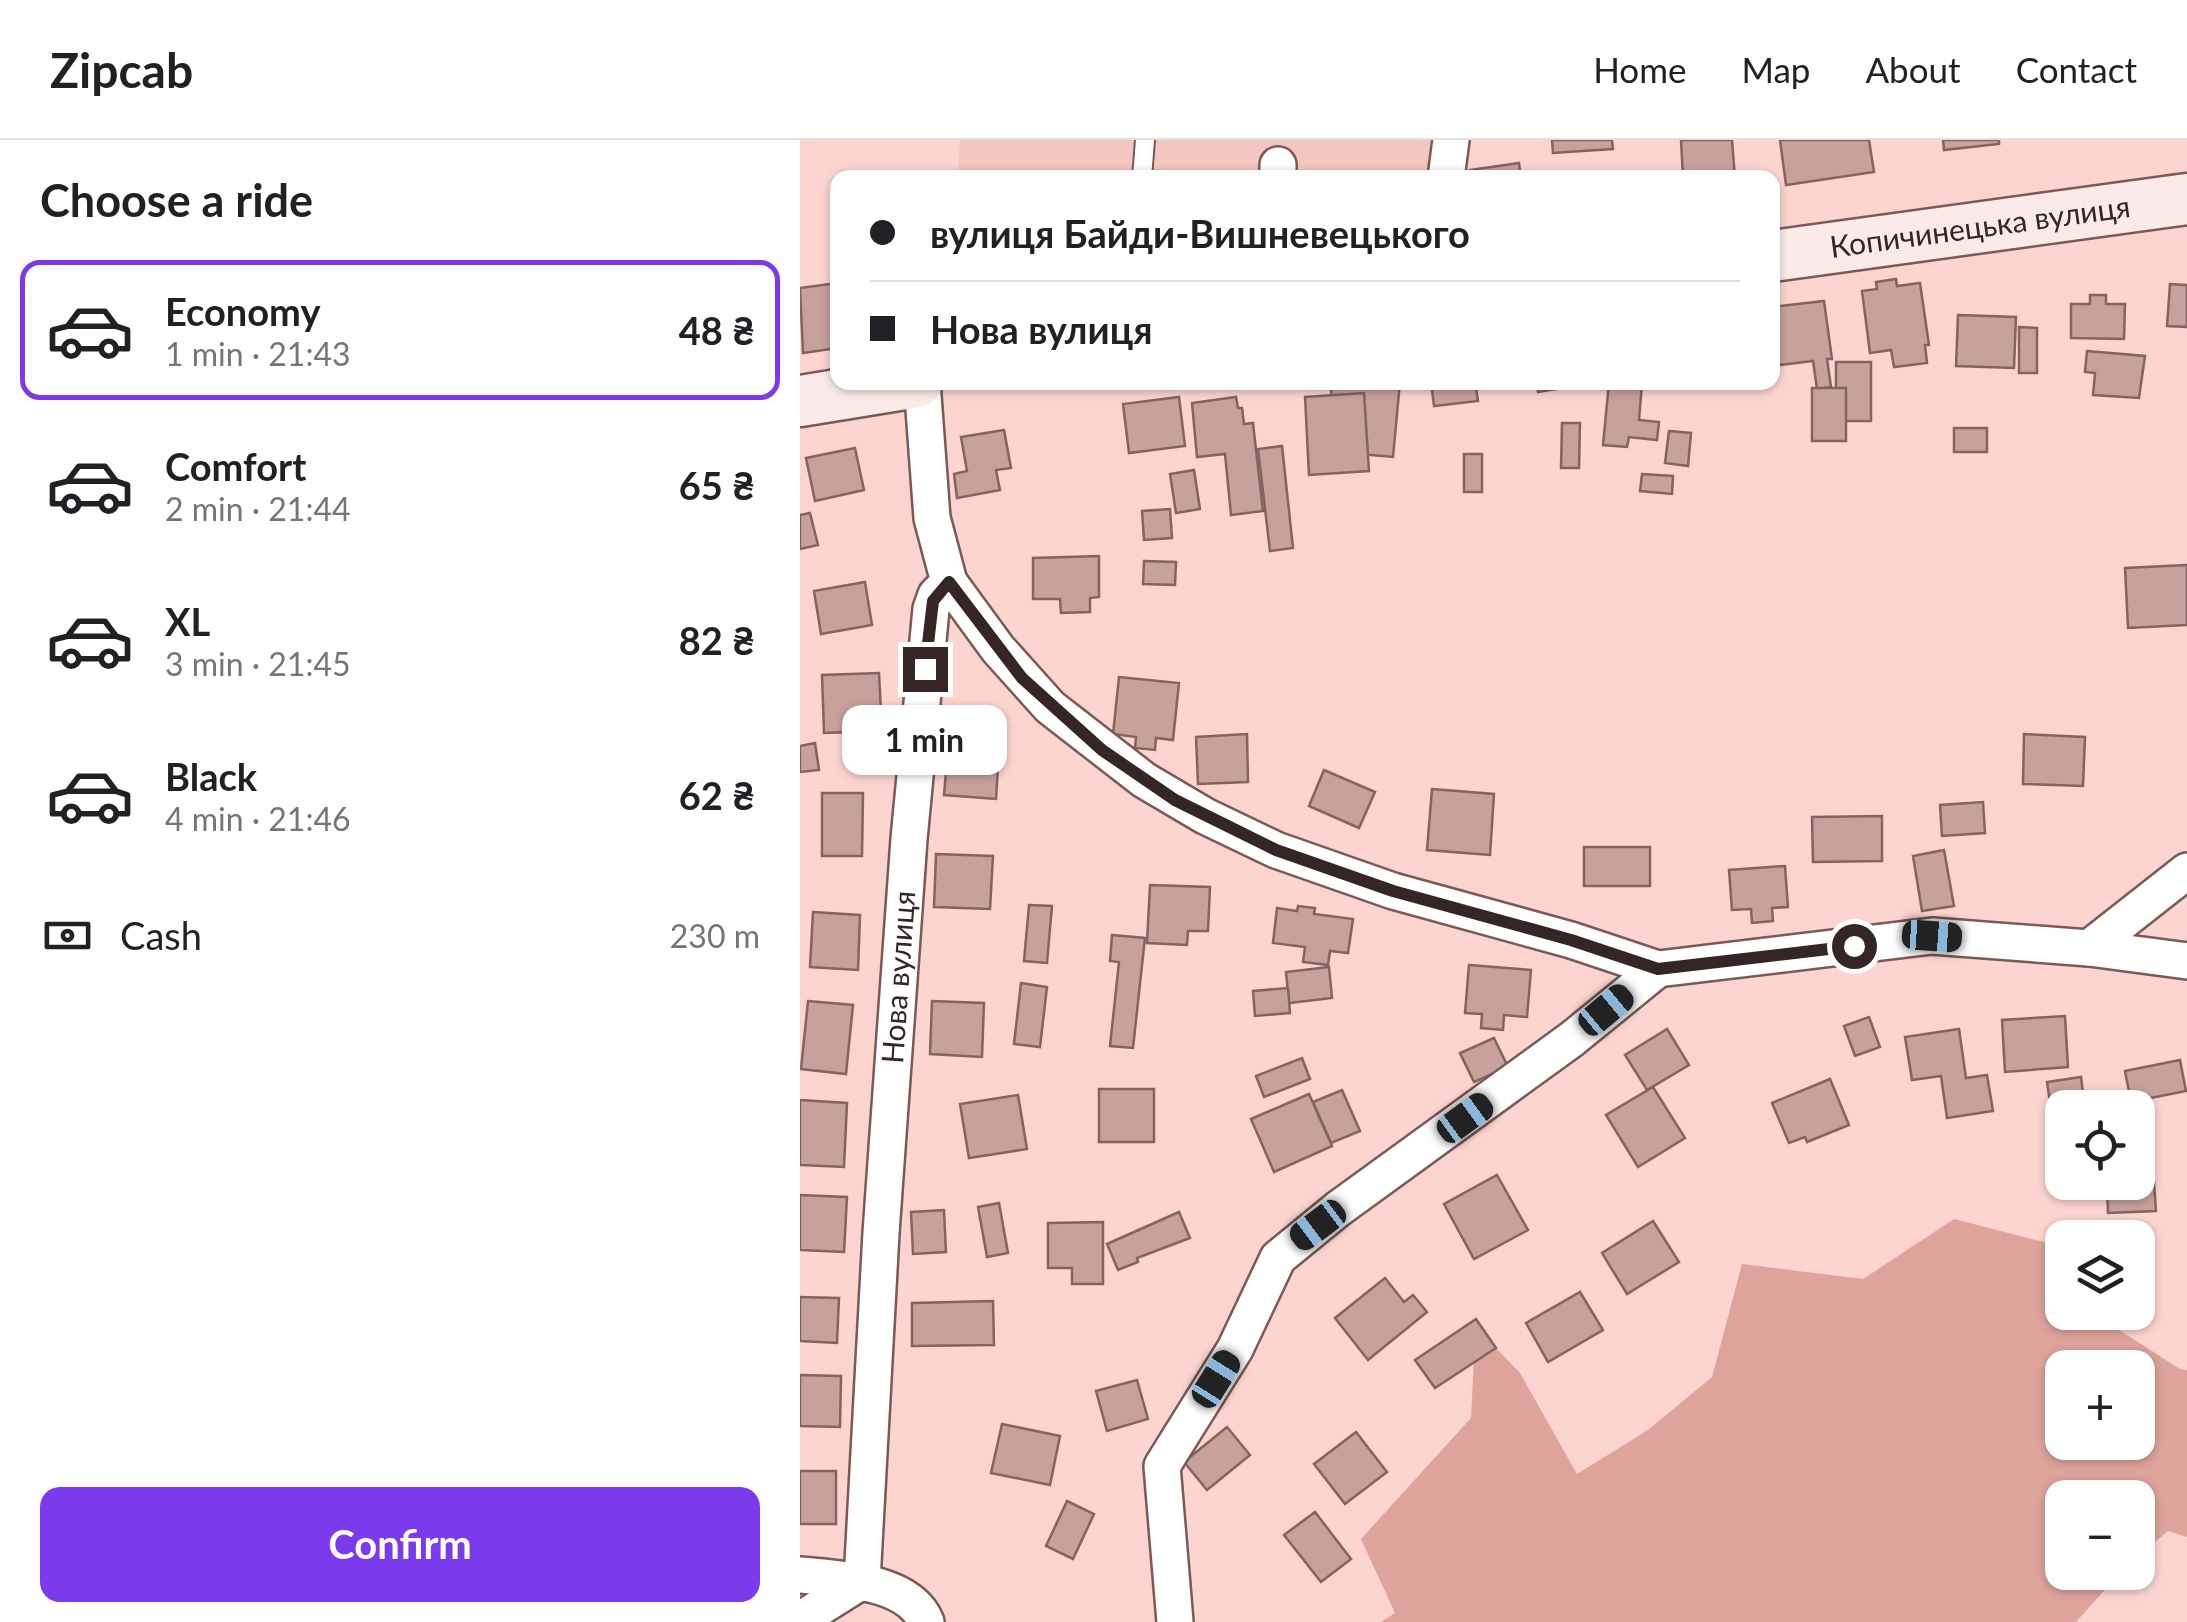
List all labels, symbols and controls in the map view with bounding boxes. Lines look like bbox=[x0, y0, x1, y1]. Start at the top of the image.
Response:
text: Zipcab bbox=[50, 41, 193, 98]
text: Home bbox=[1593, 48, 1686, 90]
text: Map bbox=[1741, 48, 1810, 90]
text: About bbox=[1865, 48, 1961, 90]
text: Contact bbox=[2016, 48, 2137, 90]
text: Choose a ride bbox=[40, 173, 313, 227]
street label: Копичинецька вулиця bbox=[1827, 187, 2132, 264]
text: вулиця Байди-Вишневецького bbox=[930, 210, 1470, 256]
icon: car bbox=[45, 285, 135, 375]
text: Economy bbox=[165, 288, 320, 334]
text: Нова вулиця bbox=[930, 306, 1153, 352]
text: 48 ₴ bbox=[679, 307, 755, 353]
text: 1 min · 21:43 bbox=[165, 334, 351, 373]
icon: car bbox=[45, 440, 135, 530]
text: Comfort bbox=[165, 443, 306, 489]
text: 65 ₴ bbox=[679, 462, 755, 508]
text: 2 min · 21:44 bbox=[165, 489, 351, 528]
icon: car bbox=[45, 595, 135, 685]
text: XL bbox=[165, 598, 210, 644]
text: 82 ₴ bbox=[679, 617, 755, 663]
text: 3 min · 21:45 bbox=[165, 644, 351, 683]
route end bbox=[903, 647, 948, 692]
callout: 1 min bbox=[842, 704, 1008, 774]
text: 1 min bbox=[885, 720, 964, 759]
icon: car bbox=[45, 750, 135, 840]
text: Black bbox=[165, 753, 257, 799]
text: 62 ₴ bbox=[679, 772, 755, 818]
text: 4 min · 21:46 bbox=[165, 799, 351, 838]
street label: Нова вулиця bbox=[873, 889, 921, 1065]
icon: cash bbox=[40, 908, 95, 963]
text: Cash bbox=[120, 912, 202, 958]
text: 230 m bbox=[670, 916, 760, 955]
car bbox=[1901, 919, 1963, 953]
route start bbox=[1832, 924, 1877, 969]
car bbox=[1573, 979, 1639, 1041]
car bbox=[1432, 1088, 1498, 1148]
map controls bbox=[2045, 1090, 2155, 1590]
button: locate bbox=[2045, 1090, 2155, 1200]
car bbox=[1285, 1195, 1351, 1255]
button: layers bbox=[2045, 1220, 2155, 1330]
car bbox=[1187, 1346, 1245, 1412]
button: + bbox=[2045, 1350, 2155, 1460]
button: − bbox=[2045, 1480, 2155, 1590]
button: Confirm bbox=[40, 1487, 760, 1602]

